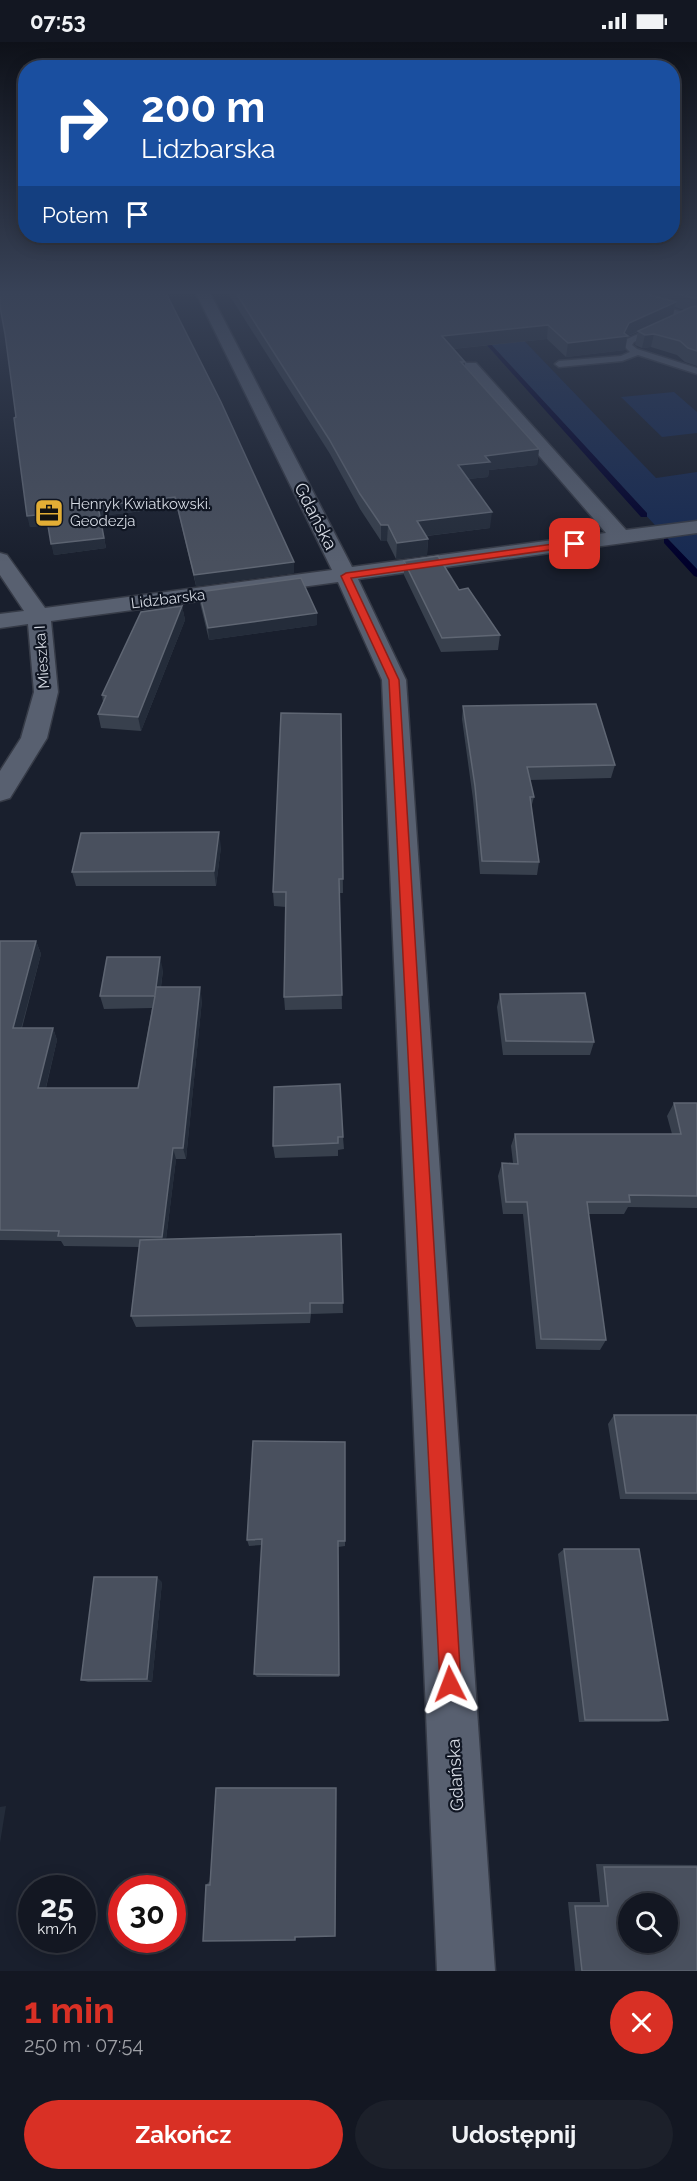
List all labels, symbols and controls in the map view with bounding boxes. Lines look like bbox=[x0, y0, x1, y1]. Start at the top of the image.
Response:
text: 07:53 bbox=[30, 8, 86, 34]
text: 200 m bbox=[141, 83, 265, 132]
icon: right bbox=[42, 84, 120, 162]
text: Lidzbarska bbox=[141, 133, 276, 164]
icon: arrive bbox=[121, 198, 154, 231]
text: Potem bbox=[42, 202, 109, 228]
street label: Gdańska bbox=[290, 479, 342, 553]
place label: Henryk Kwiatkowski. Geodezja bbox=[70, 495, 211, 530]
office icon: Henryk Kwiatkowski. Geodezja bbox=[33, 497, 65, 529]
pin bbox=[549, 518, 600, 569]
icon: arrive bbox=[558, 527, 591, 560]
street label: Lidzbarska bbox=[130, 586, 206, 612]
street label: Mieszka I bbox=[31, 625, 53, 689]
position arrow bbox=[418, 1652, 482, 1716]
street label: Gdańska bbox=[443, 1738, 467, 1812]
speed limit sign: 30 bbox=[108, 1875, 186, 1953]
text: 25 bbox=[40, 1889, 74, 1924]
map controls bbox=[618, 1893, 678, 1953]
button: search bbox=[618, 1893, 678, 1953]
text: km/h bbox=[37, 1920, 77, 1938]
text: 1 min bbox=[24, 1989, 115, 2031]
button: close bbox=[610, 1991, 673, 2054]
text: 250 m · 07:54 bbox=[24, 2033, 143, 2057]
button: Zakończ bbox=[24, 2100, 343, 2169]
button: Udostępnij bbox=[355, 2100, 673, 2169]

